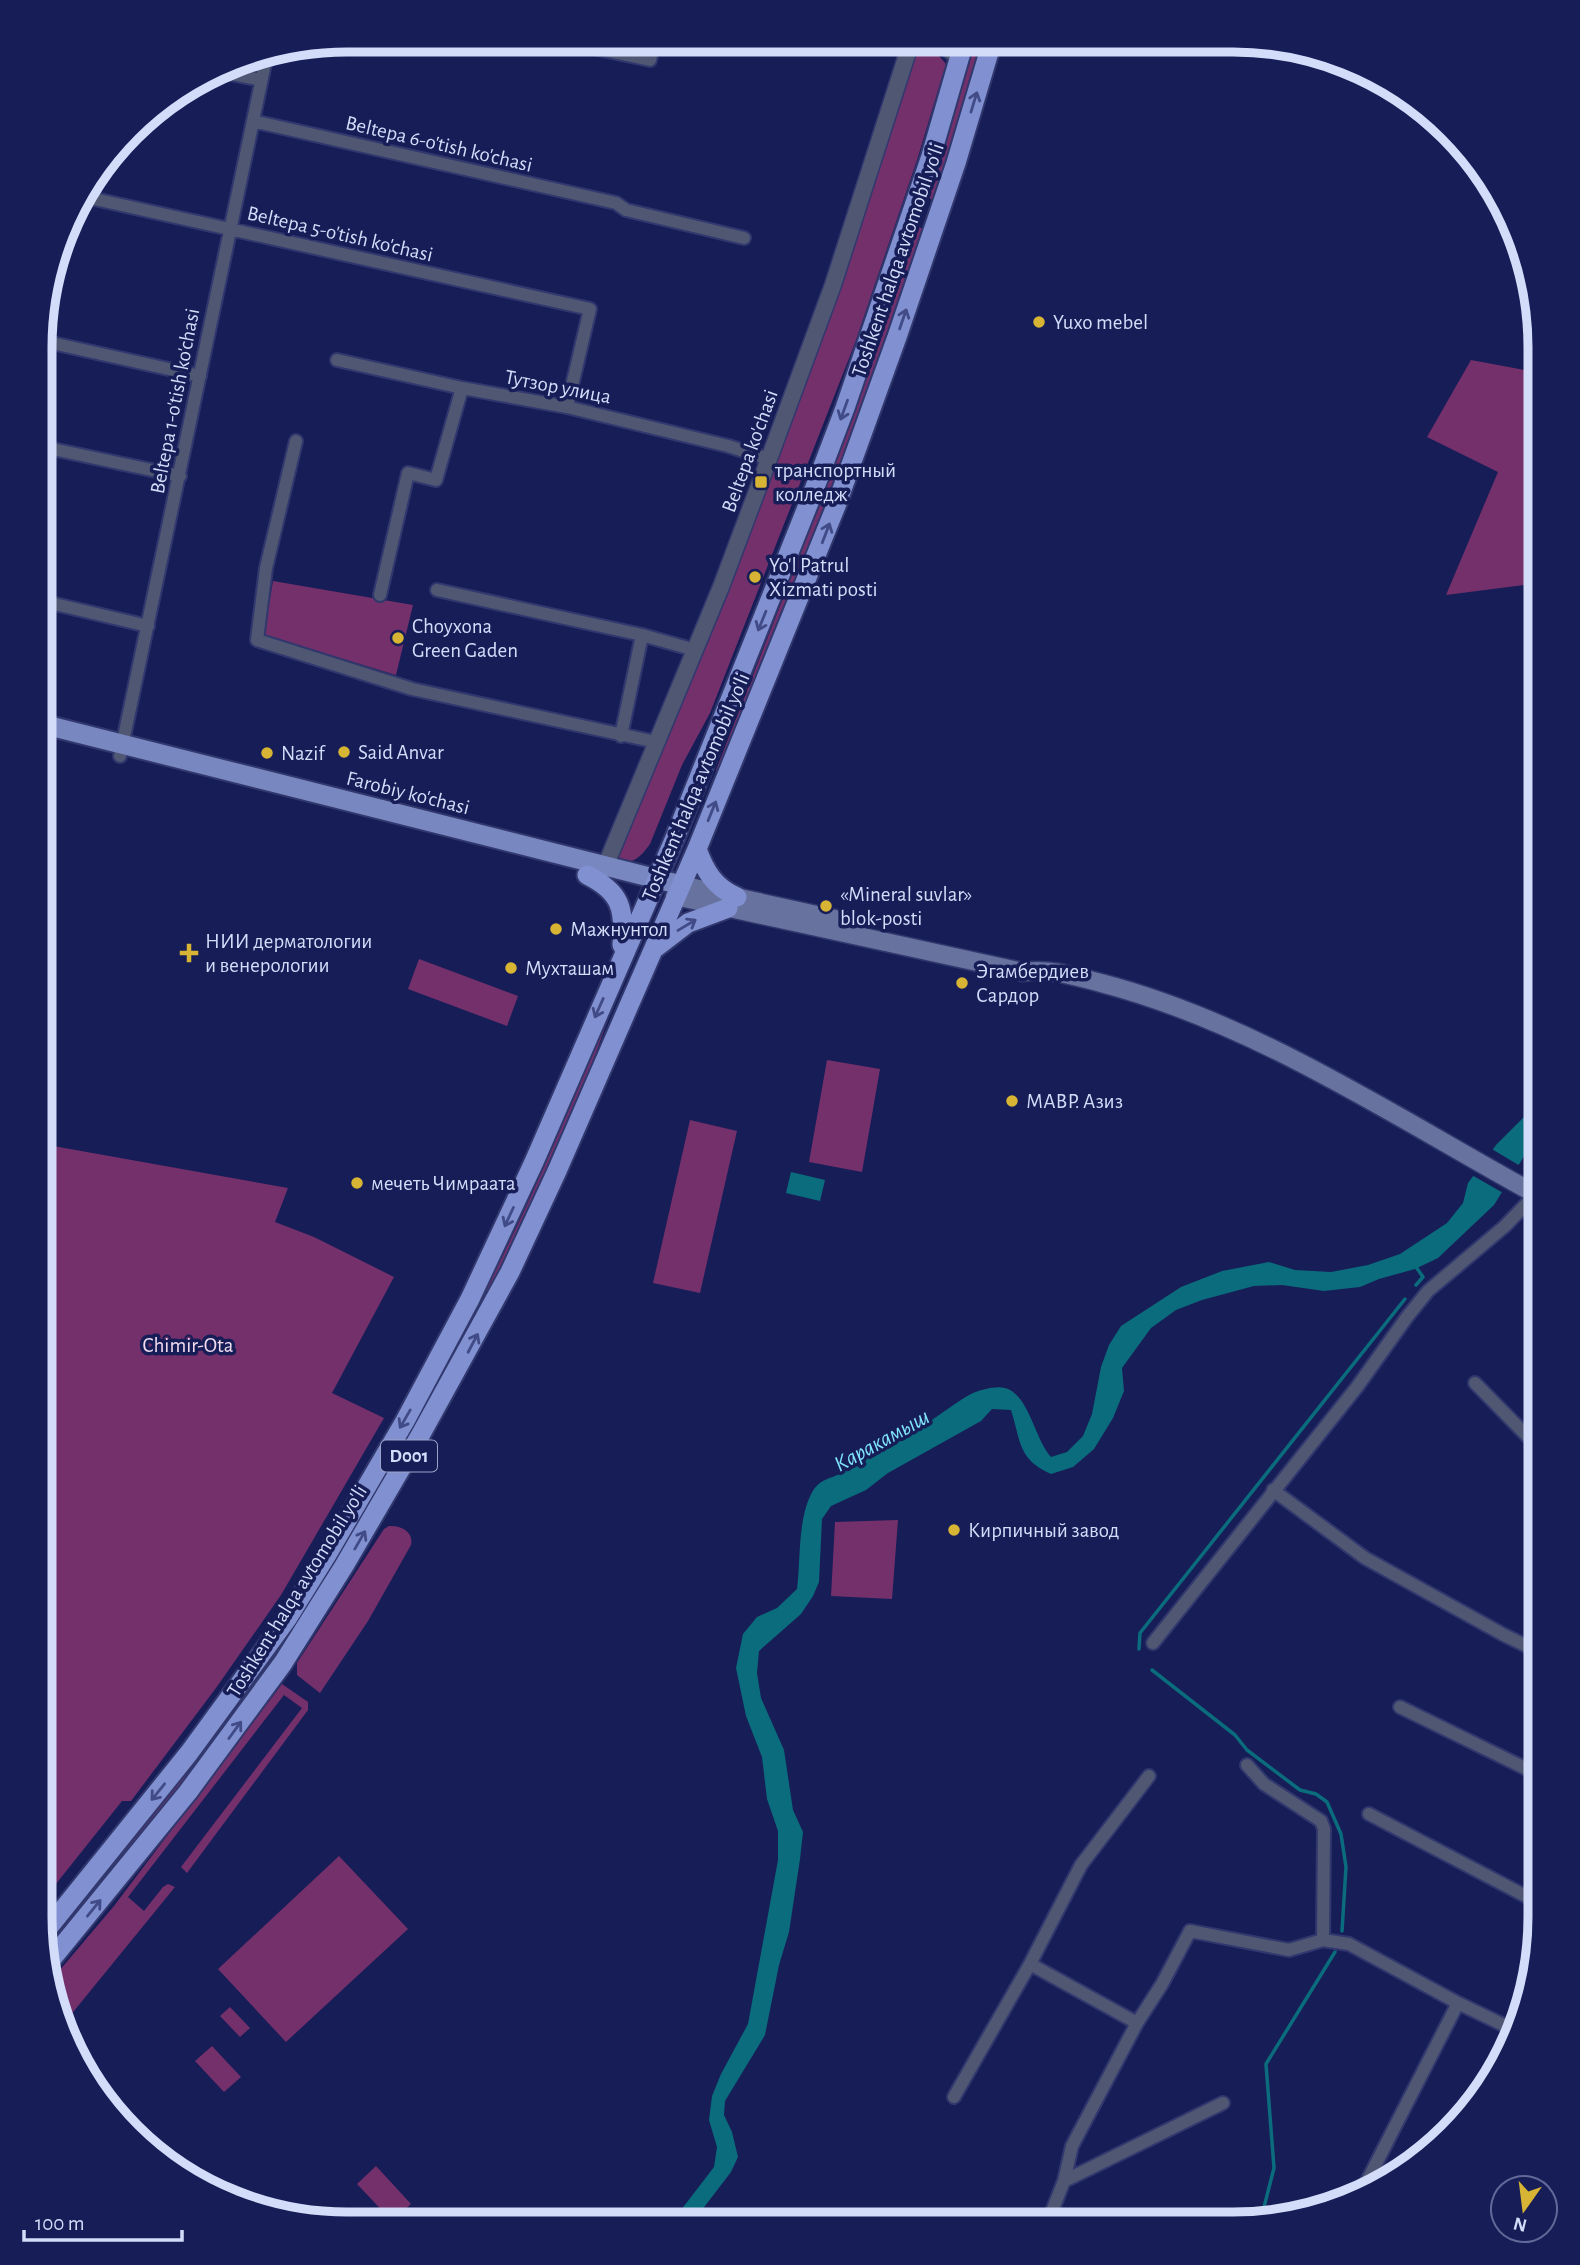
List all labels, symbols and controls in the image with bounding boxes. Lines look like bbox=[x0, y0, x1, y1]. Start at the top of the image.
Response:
one-way arrow bbox=[968, 92, 981, 114]
street label: Beltepa 6-o'tish ko'chasi bbox=[344, 112, 534, 176]
street label: Toshkent halqa avtomobil yo'li bbox=[848, 140, 948, 380]
street label: Beltepa 5-o'tish ko'chasi bbox=[245, 202, 435, 266]
street label: Beltepa 1-o'tish ko'chasi bbox=[147, 307, 203, 495]
one-way arrow bbox=[898, 308, 910, 330]
place label: Yuxo mebel bbox=[1053, 312, 1148, 333]
marker: Yuxo mebel bbox=[1031, 314, 1047, 330]
street label: Тутзор улица bbox=[503, 366, 613, 408]
street label: Beltepa ko'chasi bbox=[718, 387, 782, 515]
one-way arrow bbox=[837, 398, 850, 420]
place label: транспортный колледж bbox=[774, 460, 896, 505]
marker: транспортный колледж bbox=[753, 474, 769, 490]
one-way arrow bbox=[820, 522, 833, 544]
place label: Yo'l Patrul Xizmati posti bbox=[769, 555, 878, 600]
marker: Yo'l Patrul Xizmati posti bbox=[747, 569, 763, 585]
one-way arrow bbox=[754, 610, 767, 632]
place label: Choyxona Green Gaden bbox=[412, 616, 518, 661]
marker: Choyxona Green Gaden bbox=[390, 630, 406, 646]
street label: Toshkent halqa avtomobil yo'li bbox=[638, 670, 754, 904]
place label: Said Anvar bbox=[358, 742, 444, 763]
place label: Nazif bbox=[281, 743, 326, 764]
marker: Said Anvar bbox=[336, 744, 352, 760]
marker: Nazif bbox=[259, 745, 275, 761]
street label: Farobiy ko'chasi bbox=[344, 768, 472, 818]
one-way arrow bbox=[707, 801, 720, 823]
place label: «Mineral suvlar» blok-posti bbox=[840, 884, 972, 929]
marker: «Mineral suvlar» blok-posti bbox=[818, 898, 834, 914]
one-way arrow bbox=[677, 918, 697, 932]
place label: Мажнунтол bbox=[570, 919, 668, 940]
marker: Мажнунтол bbox=[548, 921, 564, 937]
place label: НИИ дерматологии и венерологии bbox=[205, 931, 372, 976]
marker: НИИ дерматологии и венерологии bbox=[179, 943, 199, 963]
place label: Мухташам bbox=[525, 958, 614, 979]
marker: Мухташам bbox=[503, 960, 519, 976]
place label: Эгамбердиев Сардор bbox=[976, 961, 1089, 1006]
marker: Эгамбердиев Сардор bbox=[954, 975, 970, 991]
one-way arrow bbox=[592, 997, 605, 1018]
place label: МАВР. Азиз bbox=[1026, 1091, 1123, 1112]
marker: МАВР. Азиз bbox=[1004, 1093, 1020, 1109]
place label: мечеть Чимраата bbox=[371, 1173, 516, 1194]
marker: мечеть Чимраата bbox=[349, 1175, 365, 1191]
one-way arrow bbox=[502, 1206, 515, 1227]
one-way arrow bbox=[466, 1333, 480, 1353]
park label: Chimir-Ota bbox=[142, 1335, 234, 1356]
water label: Каракамыш bbox=[830, 1405, 934, 1477]
one-way arrow bbox=[398, 1409, 412, 1429]
road number: D001 bbox=[381, 1440, 437, 1472]
street label: Toshkent halqa avtomobil yo'li bbox=[223, 1481, 371, 1701]
place label: Кирпичный завод bbox=[968, 1520, 1119, 1541]
marker: Кирпичный завод bbox=[946, 1522, 962, 1538]
one-way arrow bbox=[353, 1530, 367, 1550]
one-way arrow bbox=[228, 1721, 242, 1740]
one-way arrow bbox=[151, 1782, 166, 1801]
one-way arrow bbox=[86, 1900, 101, 1918]
north arrow bbox=[1489, 2174, 1559, 2244]
scale bar bbox=[24, 2198, 182, 2242]
text: 100 m bbox=[35, 2213, 85, 2234]
text: N bbox=[1512, 2213, 1529, 2235]

